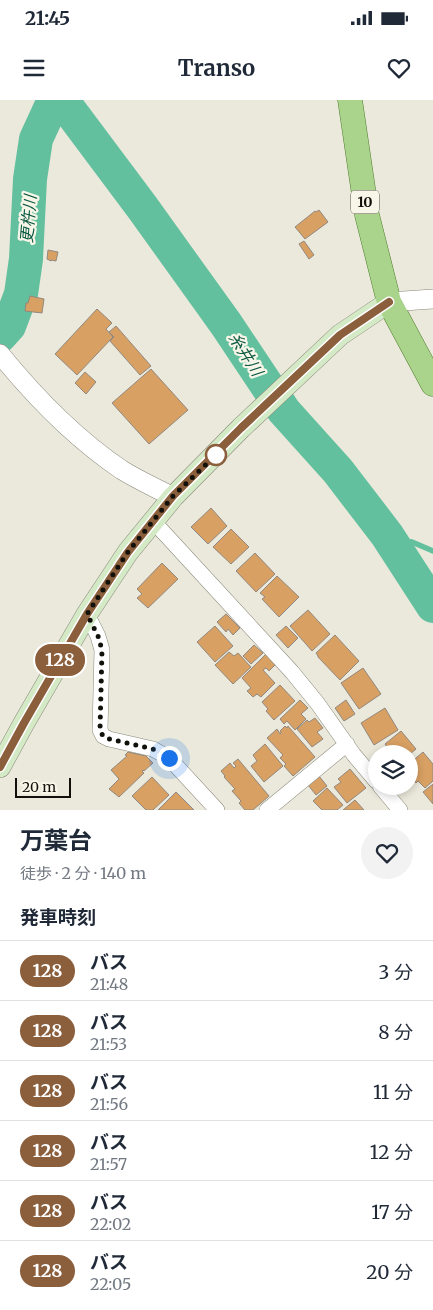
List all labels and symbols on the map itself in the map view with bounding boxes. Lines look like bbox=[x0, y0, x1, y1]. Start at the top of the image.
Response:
road number: 10 bbox=[351, 190, 379, 214]
water label: 更杵川 bbox=[16, 192, 40, 244]
water label: 糸井川 bbox=[225, 328, 269, 381]
unlabelled marker bbox=[205, 444, 227, 466]
line badge: 128 bbox=[31, 644, 89, 676]
your location bbox=[157, 746, 182, 771]
scale bar bbox=[15, 775, 71, 798]

